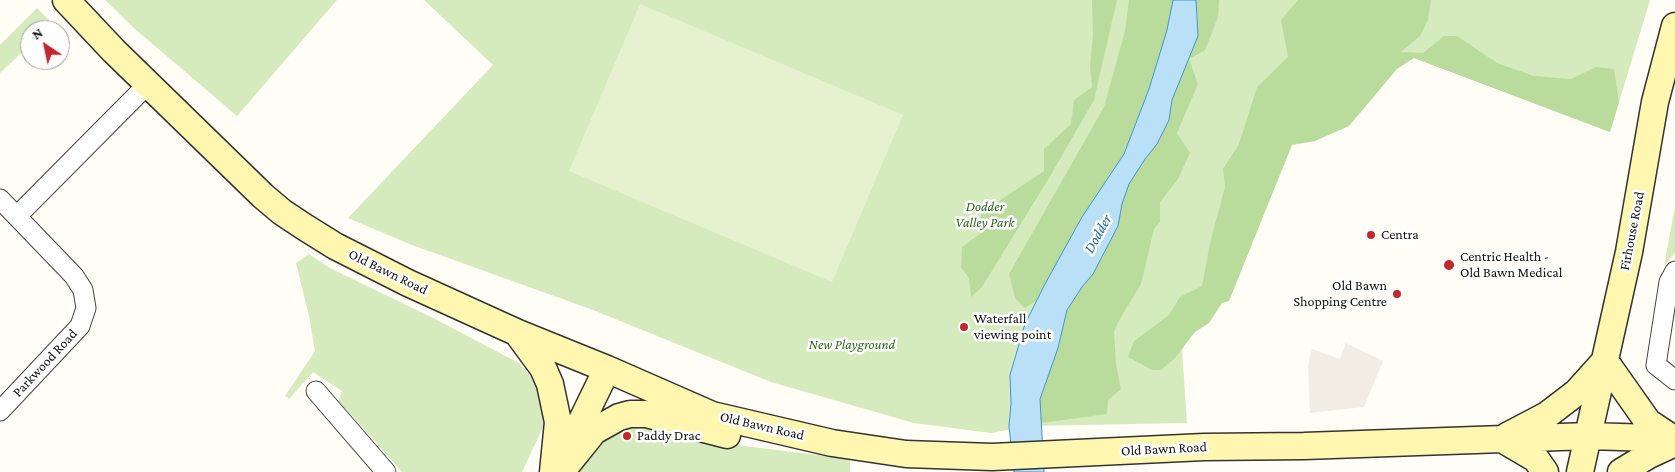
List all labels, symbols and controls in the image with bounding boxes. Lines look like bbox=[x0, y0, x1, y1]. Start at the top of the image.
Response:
north arrow bbox=[20, 20, 70, 70]
text: N bbox=[29, 24, 46, 43]
street label: Firhouse Road bbox=[1616, 190, 1648, 272]
park label: Dodder Valley Park bbox=[956, 199, 1014, 232]
water label: Dodder bbox=[1080, 212, 1116, 256]
place label: Centra bbox=[1381, 227, 1419, 243]
marker: Centra bbox=[1365, 229, 1377, 241]
street label: Old Bawn Road bbox=[346, 246, 430, 298]
place label: Centric Health - Old Bawn Medical bbox=[1460, 249, 1562, 282]
marker: Centric Health - Old Bawn Medical bbox=[1442, 258, 1456, 272]
place label: Old Bawn Shopping Centre bbox=[1293, 278, 1387, 310]
marker: Old Bawn Shopping Centre bbox=[1391, 288, 1403, 300]
place label: Waterfall viewing point bbox=[974, 311, 1051, 344]
marker: Waterfall viewing point bbox=[958, 321, 970, 333]
street label: Parkwood Road bbox=[9, 325, 81, 401]
park label: New Playground bbox=[809, 337, 895, 353]
street label: Old Bawn Road bbox=[718, 408, 806, 444]
place label: Paddy Drac bbox=[637, 428, 700, 444]
marker: Paddy Drac bbox=[621, 430, 633, 442]
street label: Old Bawn Road bbox=[1121, 438, 1207, 460]

